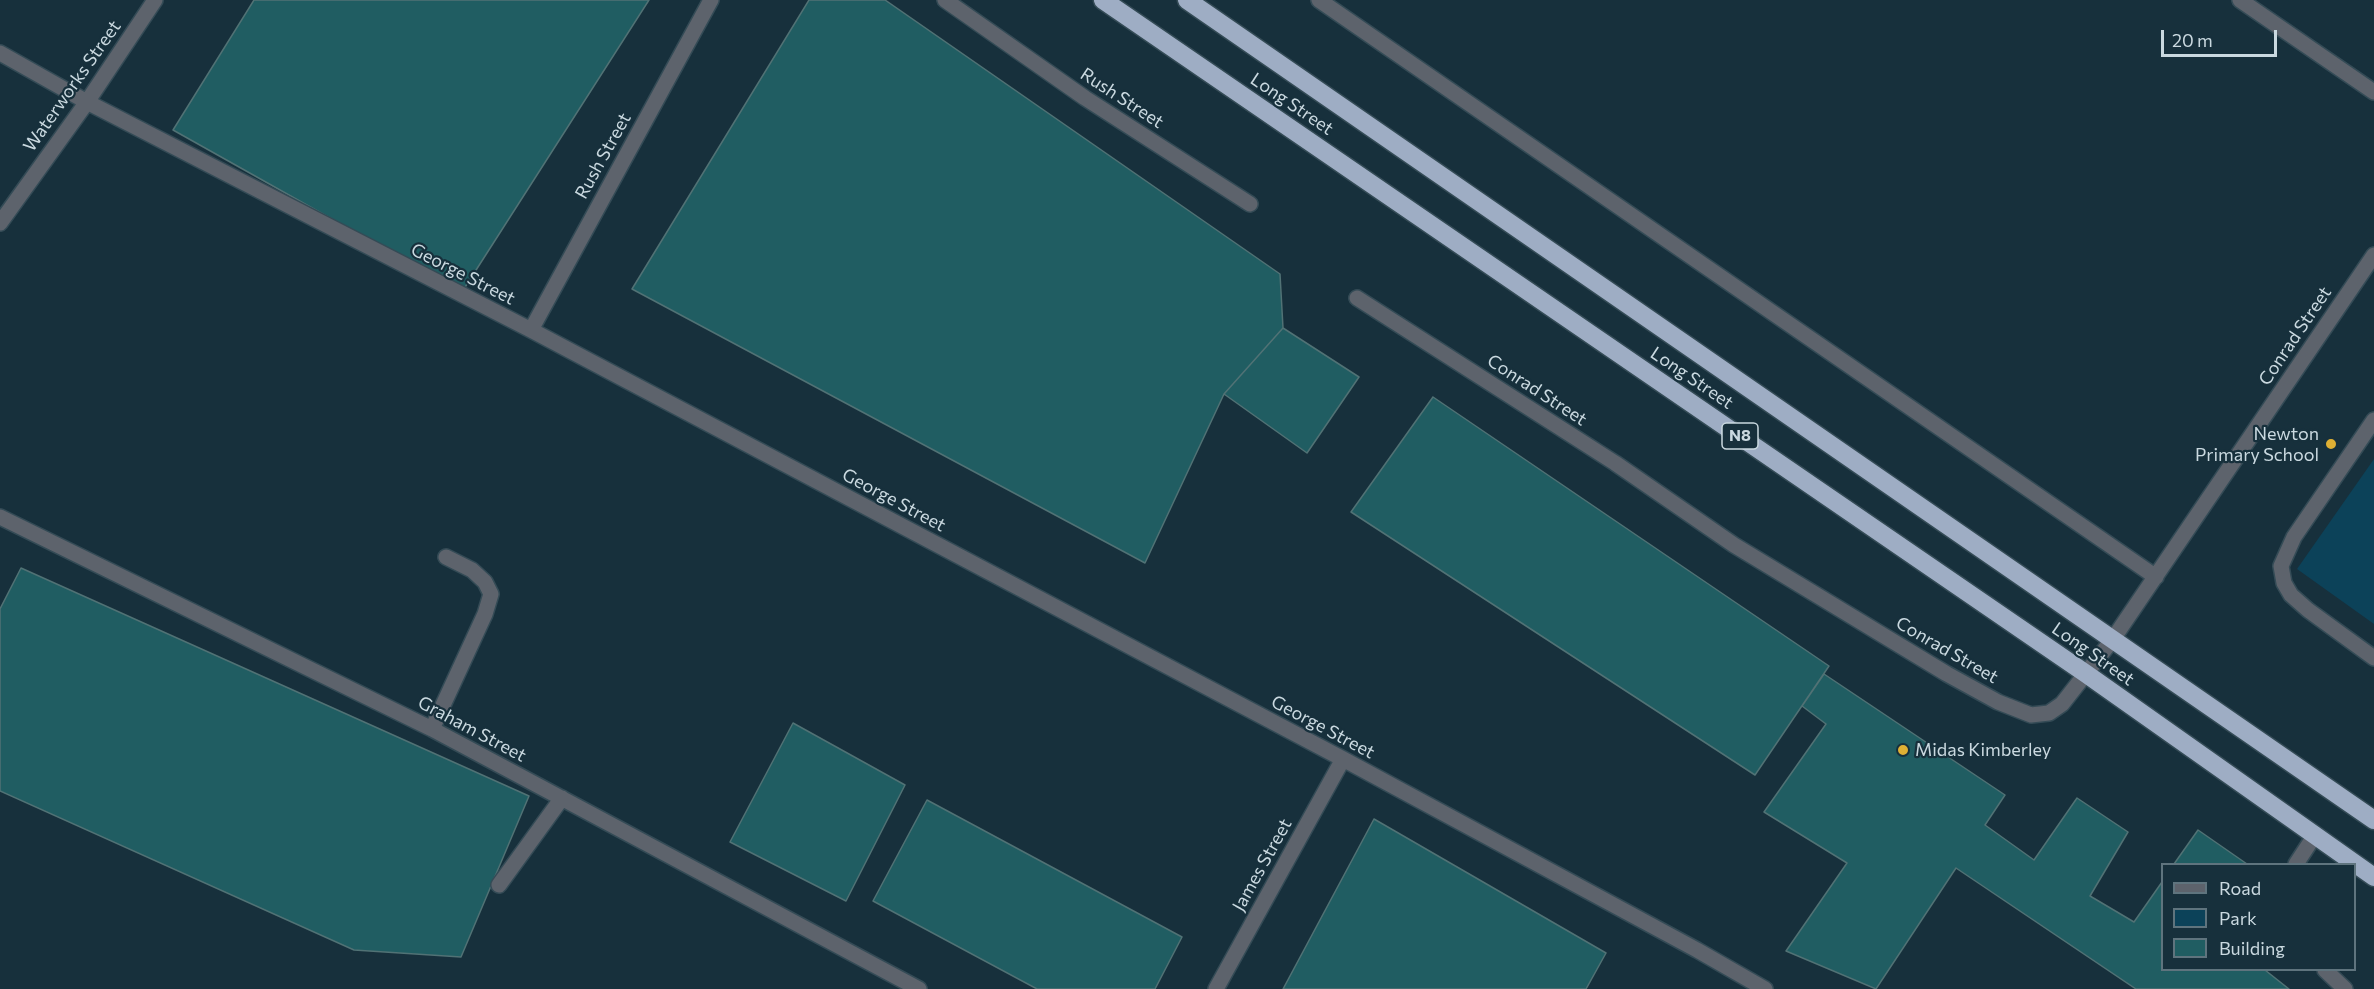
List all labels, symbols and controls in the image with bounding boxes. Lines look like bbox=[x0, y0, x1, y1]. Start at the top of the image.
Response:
street label: Waterworks Street bbox=[19, 16, 125, 156]
scale bar bbox=[2164, 18, 2280, 56]
text: 20 m bbox=[2172, 29, 2213, 51]
street label: Rush Street bbox=[1076, 63, 1168, 133]
street label: Long Street bbox=[1246, 68, 1338, 140]
street label: Rush Street bbox=[571, 109, 635, 203]
street label: George Street bbox=[407, 238, 519, 310]
street label: Conrad Street bbox=[2254, 282, 2336, 390]
street label: Long Street bbox=[1646, 342, 1738, 414]
street label: Conrad Street bbox=[1483, 350, 1591, 430]
road number: N8 bbox=[1722, 423, 1758, 449]
place label: Newton Primary School bbox=[2195, 423, 2319, 466]
marker: Newton Primary School bbox=[2324, 437, 2338, 451]
street label: George Street bbox=[839, 464, 949, 536]
street label: Conrad Street bbox=[1892, 612, 2002, 688]
street label: Long Street bbox=[2048, 618, 2138, 690]
street label: Graham Street bbox=[414, 691, 530, 767]
street label: George Street bbox=[1268, 691, 1378, 763]
place label: Midas Kimberley bbox=[1915, 739, 2051, 761]
marker: Midas Kimberley bbox=[1896, 743, 1910, 757]
street label: James Street bbox=[1228, 815, 1296, 915]
legend bbox=[2161, 863, 2356, 971]
text: Road bbox=[2219, 877, 2261, 899]
text: Park bbox=[2219, 907, 2257, 929]
text: Building bbox=[2219, 937, 2285, 959]

